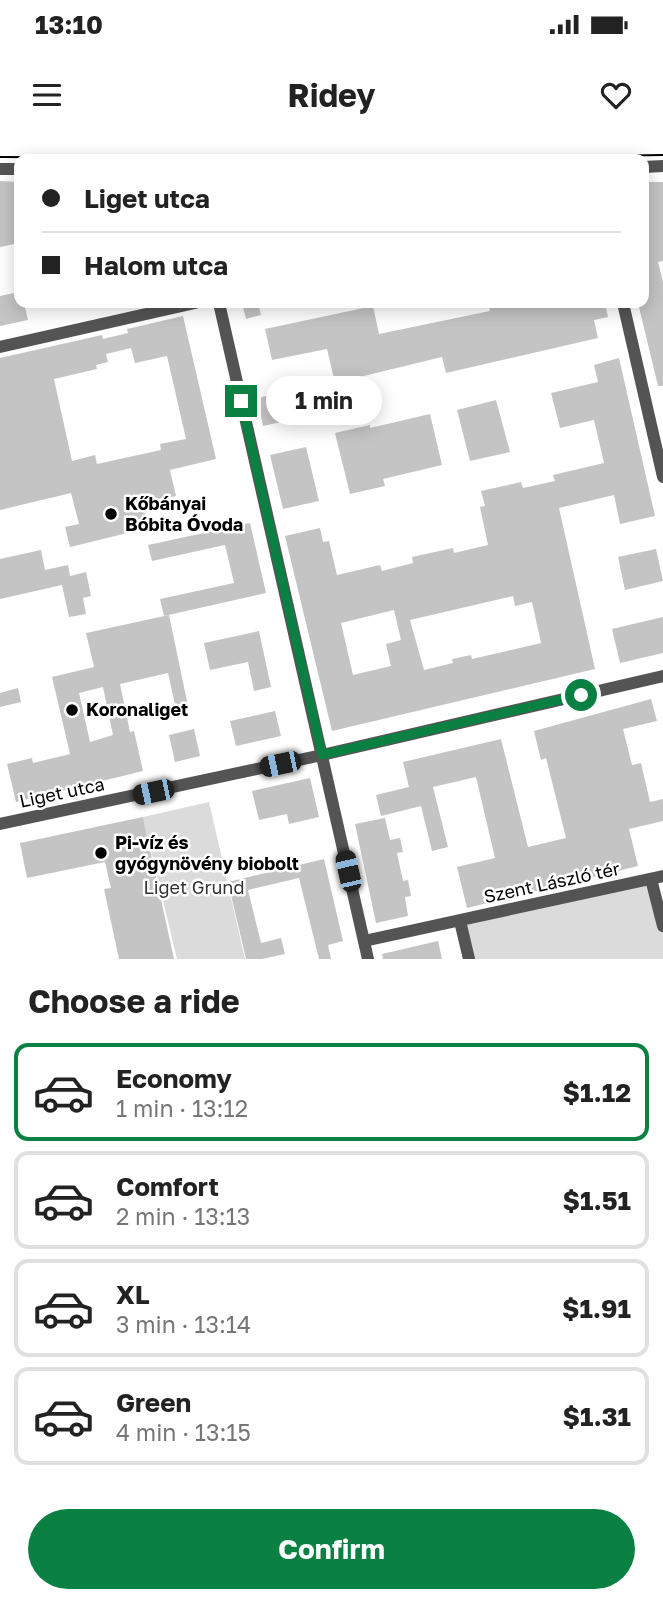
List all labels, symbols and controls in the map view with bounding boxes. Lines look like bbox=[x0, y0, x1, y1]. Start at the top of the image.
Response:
text: 13:10 bbox=[35, 9, 103, 40]
icon: menu bbox=[28, 76, 66, 114]
text: Ridey bbox=[287, 76, 376, 114]
icon: heart bbox=[597, 76, 635, 114]
text: Liget utca bbox=[84, 183, 210, 214]
text: Halom utca bbox=[84, 250, 228, 281]
callout: 1 min bbox=[266, 376, 381, 426]
route end bbox=[225, 385, 257, 417]
text: 1 min bbox=[295, 386, 353, 414]
place label: Kőbányai Bóbita Óvoda bbox=[125, 492, 243, 535]
marker: Kőbányai Bóbita Óvoda bbox=[103, 506, 119, 522]
route start bbox=[565, 679, 597, 711]
place label: Koronaliget bbox=[86, 698, 188, 720]
marker: Koronaliget bbox=[64, 702, 80, 718]
car bbox=[258, 749, 303, 779]
street label: Liget utca bbox=[17, 772, 106, 812]
car bbox=[131, 777, 176, 807]
place label: Pi-víz és gyógynövény biobolt bbox=[115, 831, 299, 874]
marker: Pi-víz és gyógynövény biobolt bbox=[93, 845, 109, 861]
car bbox=[334, 848, 363, 894]
street label: Szent László tér bbox=[482, 857, 622, 907]
park label: Liget Grund bbox=[143, 876, 245, 898]
text: Choose a ride bbox=[28, 982, 240, 1020]
icon: car bbox=[32, 1061, 95, 1124]
text: Economy bbox=[116, 1063, 232, 1094]
text: $1.12 bbox=[563, 1077, 631, 1108]
text: 1 min · 13:12 bbox=[116, 1094, 248, 1122]
icon: car bbox=[32, 1169, 95, 1232]
text: Comfort bbox=[116, 1171, 219, 1202]
text: $1.51 bbox=[563, 1185, 631, 1216]
text: 2 min · 13:13 bbox=[116, 1202, 250, 1230]
icon: car bbox=[32, 1277, 95, 1340]
text: XL bbox=[116, 1279, 150, 1310]
text: $1.91 bbox=[562, 1293, 631, 1324]
text: 3 min · 13:14 bbox=[116, 1310, 251, 1338]
icon: car bbox=[32, 1385, 95, 1448]
text: Green bbox=[116, 1387, 191, 1418]
text: $1.31 bbox=[563, 1401, 631, 1432]
text: 4 min · 13:15 bbox=[116, 1418, 251, 1446]
button: Confirm bbox=[28, 1509, 635, 1589]

